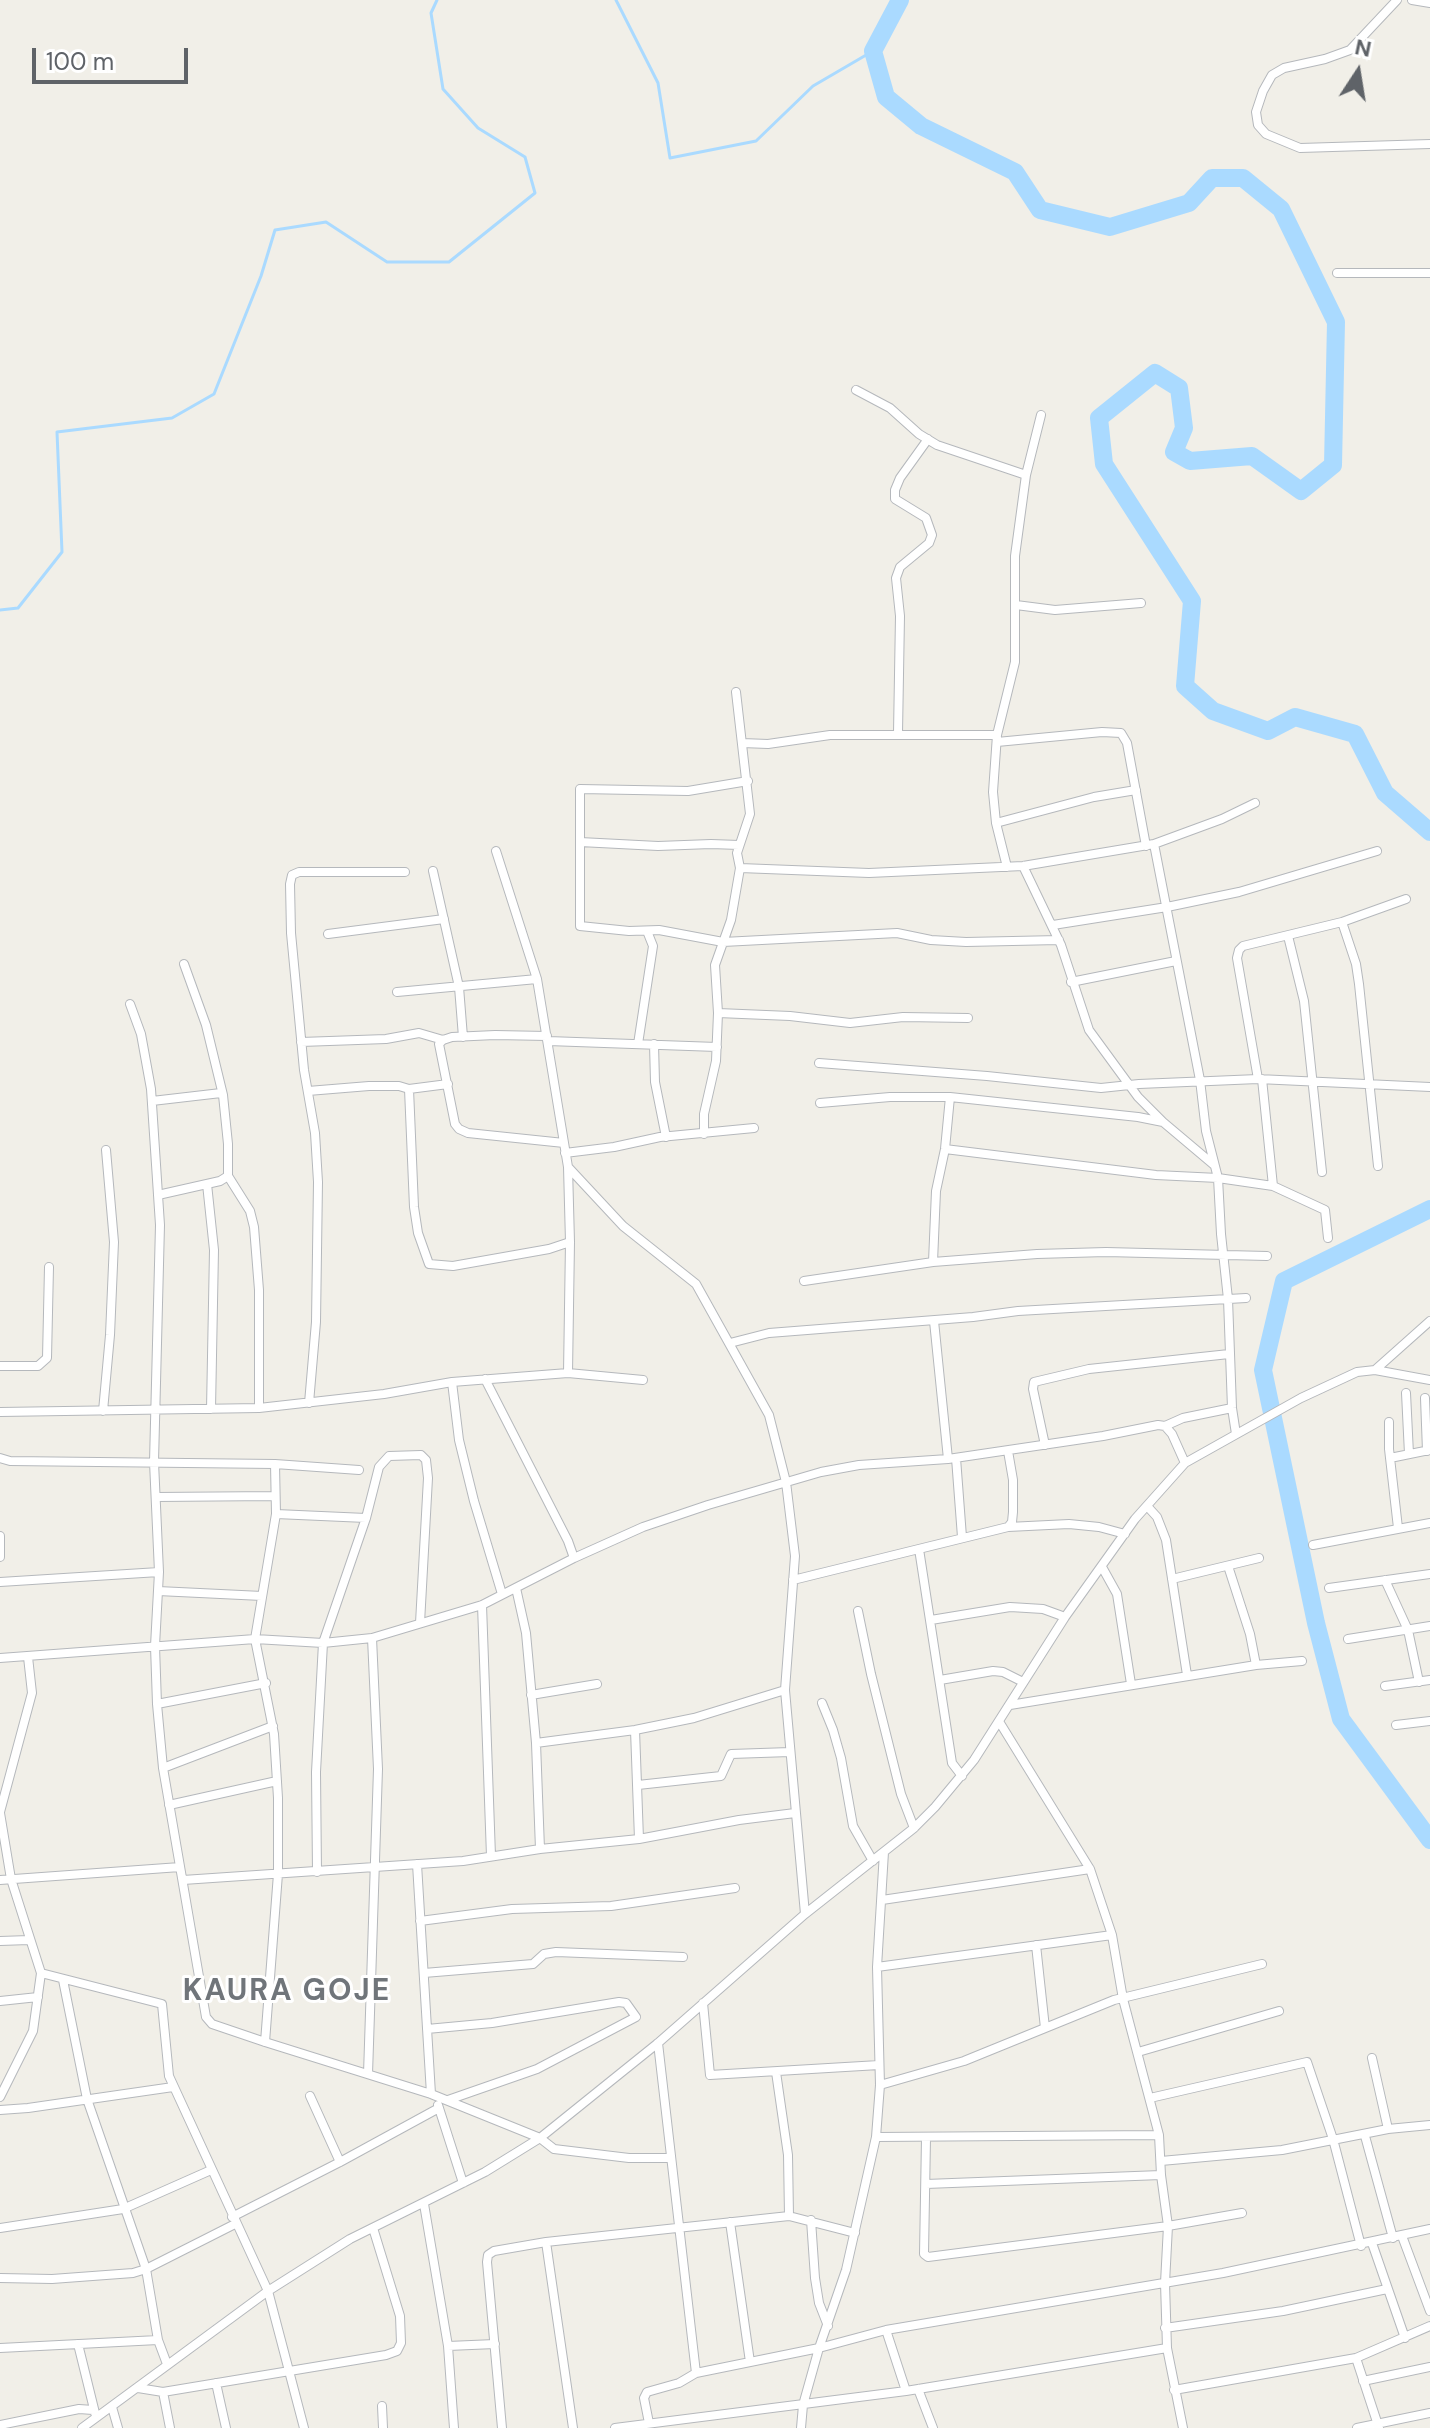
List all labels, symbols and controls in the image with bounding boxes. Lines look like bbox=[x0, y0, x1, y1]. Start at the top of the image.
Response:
scale bar bbox=[36, 32, 192, 82]
north arrow bbox=[1318, 32, 1398, 112]
text: N bbox=[1352, 32, 1374, 64]
text: 100 m bbox=[46, 46, 114, 77]
district label: KAURA GOJE bbox=[183, 1974, 391, 2010]

